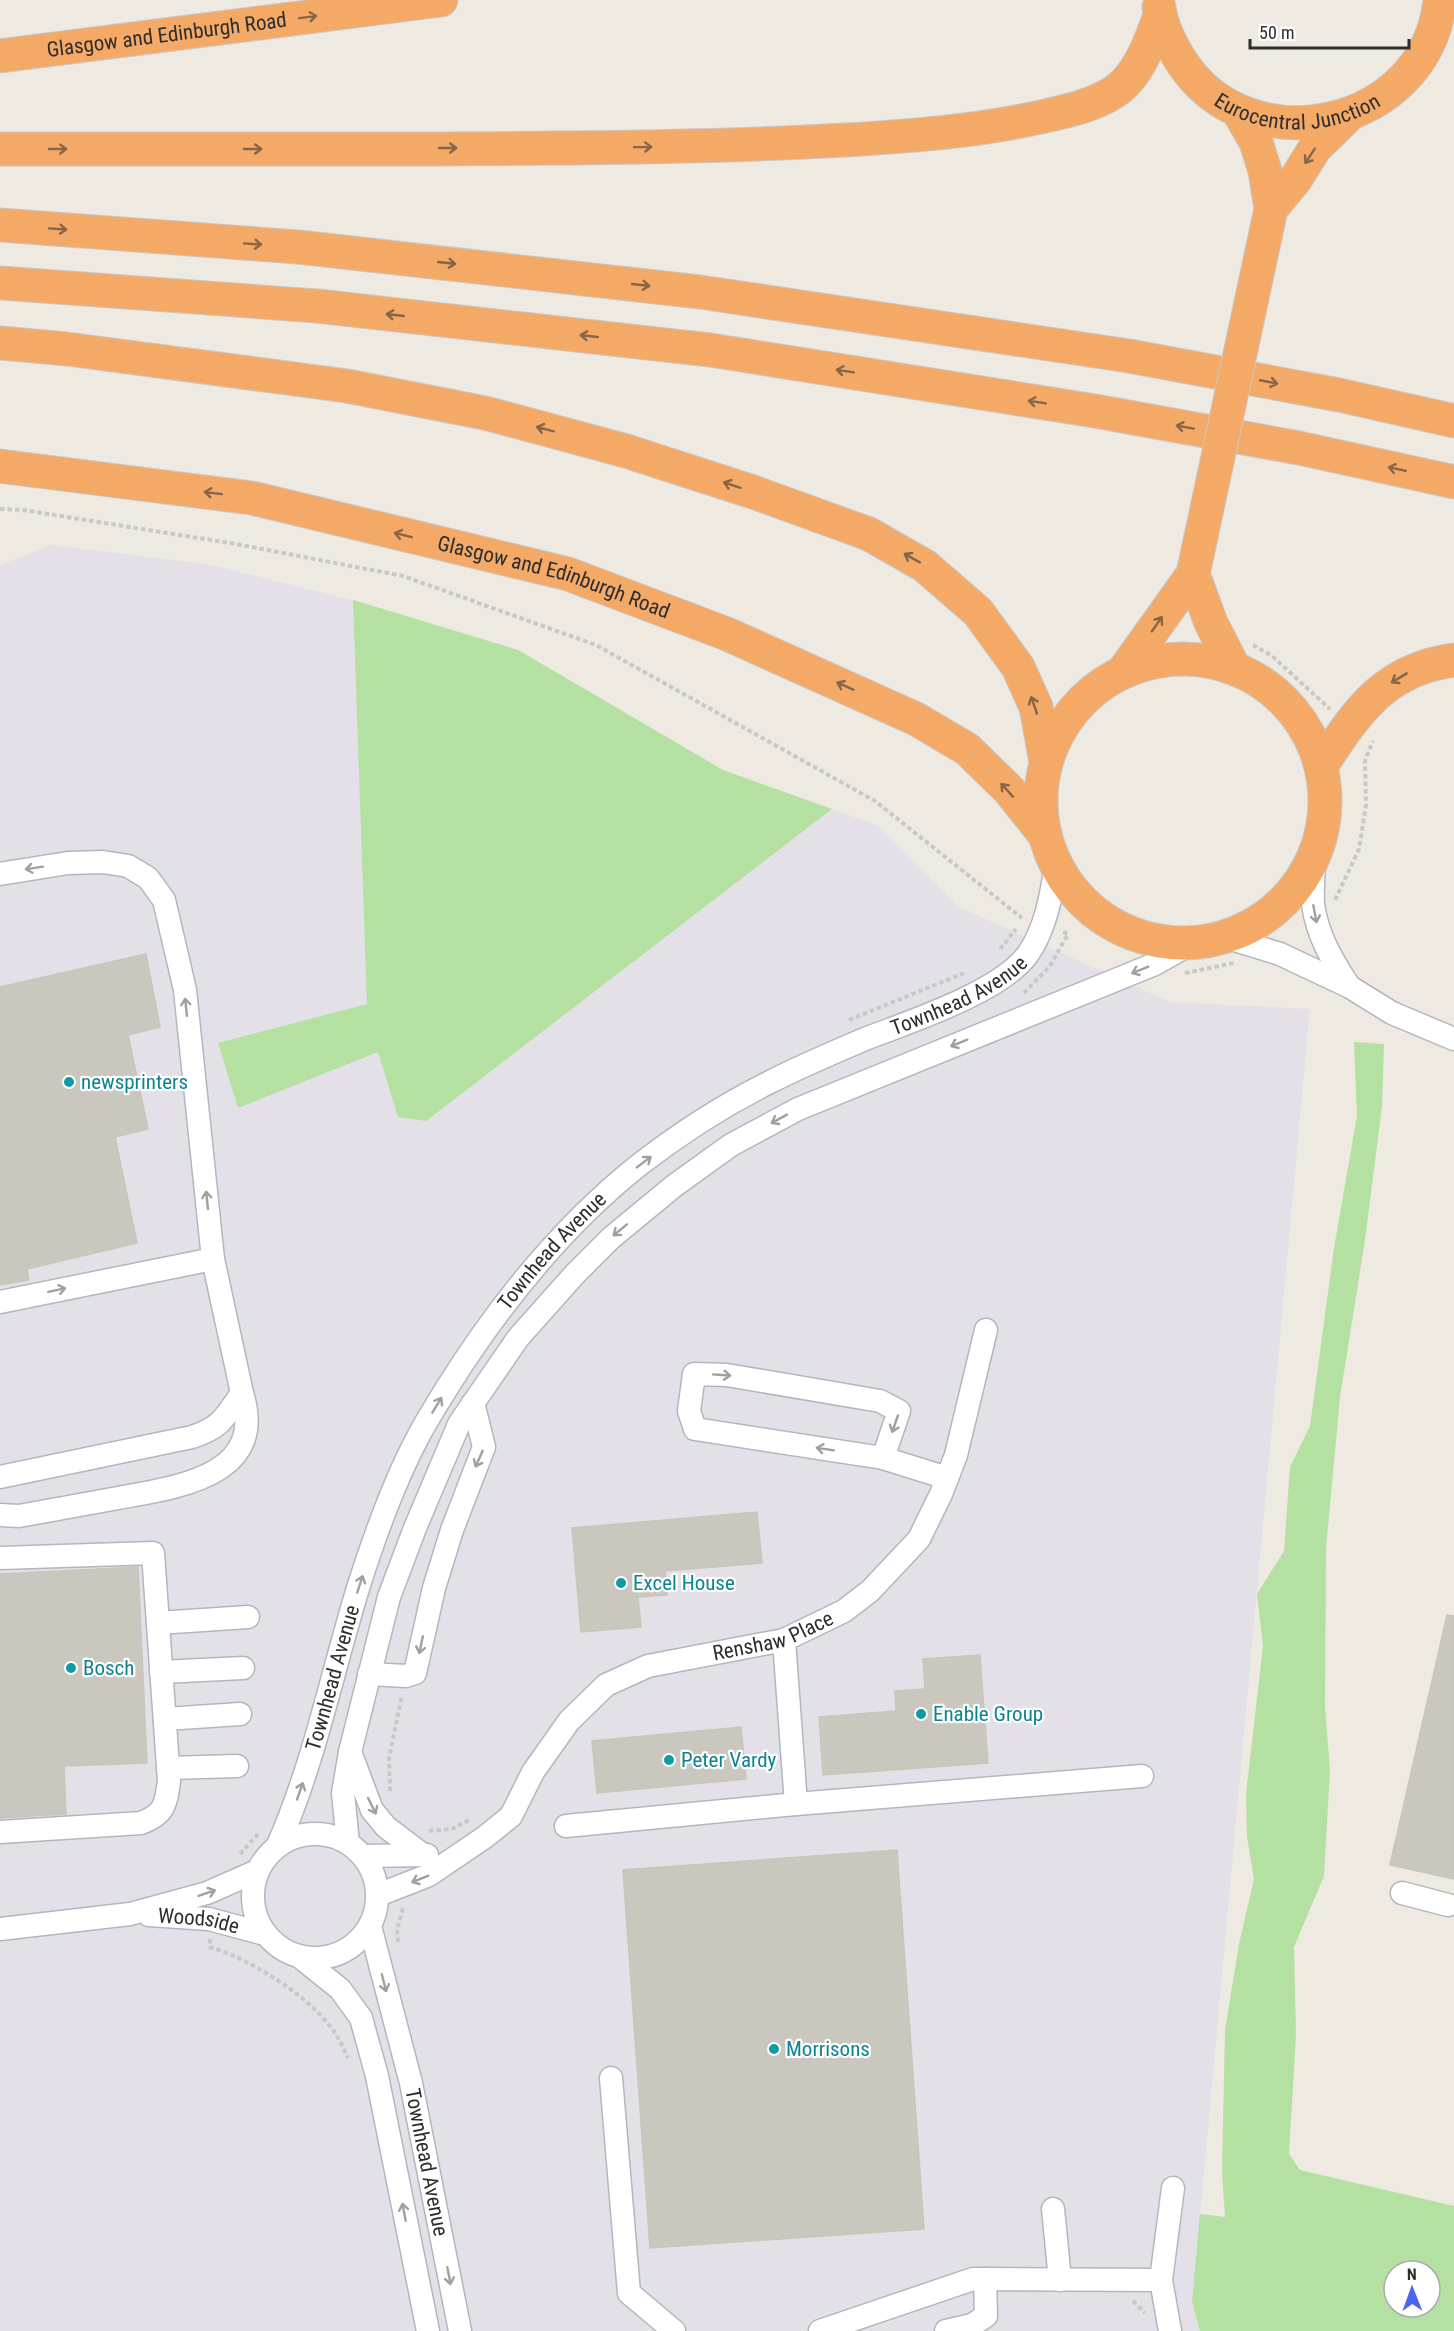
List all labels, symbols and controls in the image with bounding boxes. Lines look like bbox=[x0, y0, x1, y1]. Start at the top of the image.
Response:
street label: Glasgow and Edinburgh Road bbox=[45, 8, 288, 62]
one-way arrow bbox=[298, 11, 317, 22]
scale bar bbox=[1250, 12, 1409, 50]
text: 50 m bbox=[1259, 22, 1294, 43]
street label: Eurocentral Junction bbox=[1214, 80, 1384, 106]
text: Eurocentral Junction bbox=[1210, 88, 1384, 135]
one-way arrow bbox=[633, 141, 653, 153]
one-way arrow bbox=[438, 142, 458, 154]
one-way arrow bbox=[48, 143, 68, 155]
one-way arrow bbox=[243, 143, 263, 155]
one-way arrow bbox=[1304, 147, 1316, 164]
one-way arrow bbox=[48, 224, 68, 235]
one-way arrow bbox=[242, 238, 262, 249]
one-way arrow bbox=[436, 258, 456, 269]
one-way arrow bbox=[630, 280, 650, 291]
one-way arrow bbox=[386, 309, 406, 320]
one-way arrow bbox=[580, 331, 600, 342]
one-way arrow bbox=[835, 366, 855, 377]
one-way arrow bbox=[1259, 377, 1278, 388]
one-way arrow bbox=[1028, 397, 1048, 408]
one-way arrow bbox=[1176, 422, 1195, 433]
one-way arrow bbox=[536, 423, 555, 434]
one-way arrow bbox=[1388, 463, 1407, 474]
one-way arrow bbox=[723, 479, 742, 490]
one-way arrow bbox=[203, 487, 223, 498]
one-way arrow bbox=[394, 528, 413, 540]
street label: Glasgow and Edinburgh Road bbox=[435, 531, 673, 623]
one-way arrow bbox=[904, 552, 921, 564]
one-way arrow bbox=[1151, 617, 1163, 633]
one-way arrow bbox=[1391, 672, 1408, 684]
one-way arrow bbox=[836, 680, 854, 691]
one-way arrow bbox=[1028, 696, 1039, 715]
one-way arrow bbox=[1000, 782, 1014, 797]
one-way arrow bbox=[24, 863, 44, 874]
one-way arrow bbox=[1310, 904, 1321, 923]
street label: Townhead Avenue bbox=[887, 951, 1032, 1040]
one-way arrow bbox=[1131, 965, 1150, 976]
one-way arrow bbox=[181, 997, 192, 1017]
one-way arrow bbox=[950, 1038, 969, 1049]
place label: newsprinters bbox=[81, 1070, 188, 1094]
marker: newsprinters bbox=[62, 1075, 76, 1089]
one-way arrow bbox=[771, 1114, 789, 1125]
one-way arrow bbox=[635, 1156, 651, 1169]
street label: Townhead Avenue bbox=[493, 1187, 611, 1315]
one-way arrow bbox=[201, 1191, 212, 1211]
one-way arrow bbox=[613, 1223, 628, 1237]
one-way arrow bbox=[48, 1284, 67, 1296]
one-way arrow bbox=[711, 1370, 731, 1381]
one-way arrow bbox=[432, 1397, 444, 1414]
one-way arrow bbox=[888, 1414, 899, 1433]
one-way arrow bbox=[816, 1444, 836, 1455]
one-way arrow bbox=[473, 1449, 484, 1468]
place label: Excel House bbox=[633, 1571, 735, 1595]
one-way arrow bbox=[355, 1575, 366, 1594]
marker: Excel House bbox=[614, 1576, 628, 1590]
street label: Townhead Avenue bbox=[301, 1602, 364, 1754]
street label: Renshaw Place bbox=[711, 1606, 837, 1665]
one-way arrow bbox=[415, 1635, 426, 1654]
place label: Bosch bbox=[83, 1656, 134, 1680]
marker: Bosch bbox=[64, 1661, 78, 1675]
place label: Enable Group bbox=[933, 1702, 1043, 1726]
marker: Enable Group bbox=[914, 1707, 928, 1721]
place label: Peter Vardy bbox=[681, 1748, 777, 1772]
marker: Peter Vardy bbox=[662, 1753, 676, 1767]
one-way arrow bbox=[296, 1782, 307, 1801]
one-way arrow bbox=[366, 1796, 378, 1814]
one-way arrow bbox=[412, 1874, 430, 1885]
one-way arrow bbox=[197, 1886, 216, 1897]
street label: Woodside bbox=[157, 1904, 242, 1939]
one-way arrow bbox=[378, 1973, 390, 1992]
place label: Morrisons bbox=[786, 2037, 870, 2061]
marker: Morrisons bbox=[767, 2042, 781, 2056]
street label: Townhead Avenue bbox=[400, 2086, 453, 2238]
one-way arrow bbox=[398, 2203, 409, 2222]
north arrow bbox=[1382, 2259, 1442, 2319]
one-way arrow bbox=[444, 2265, 455, 2285]
text: N bbox=[1407, 2265, 1417, 2284]

